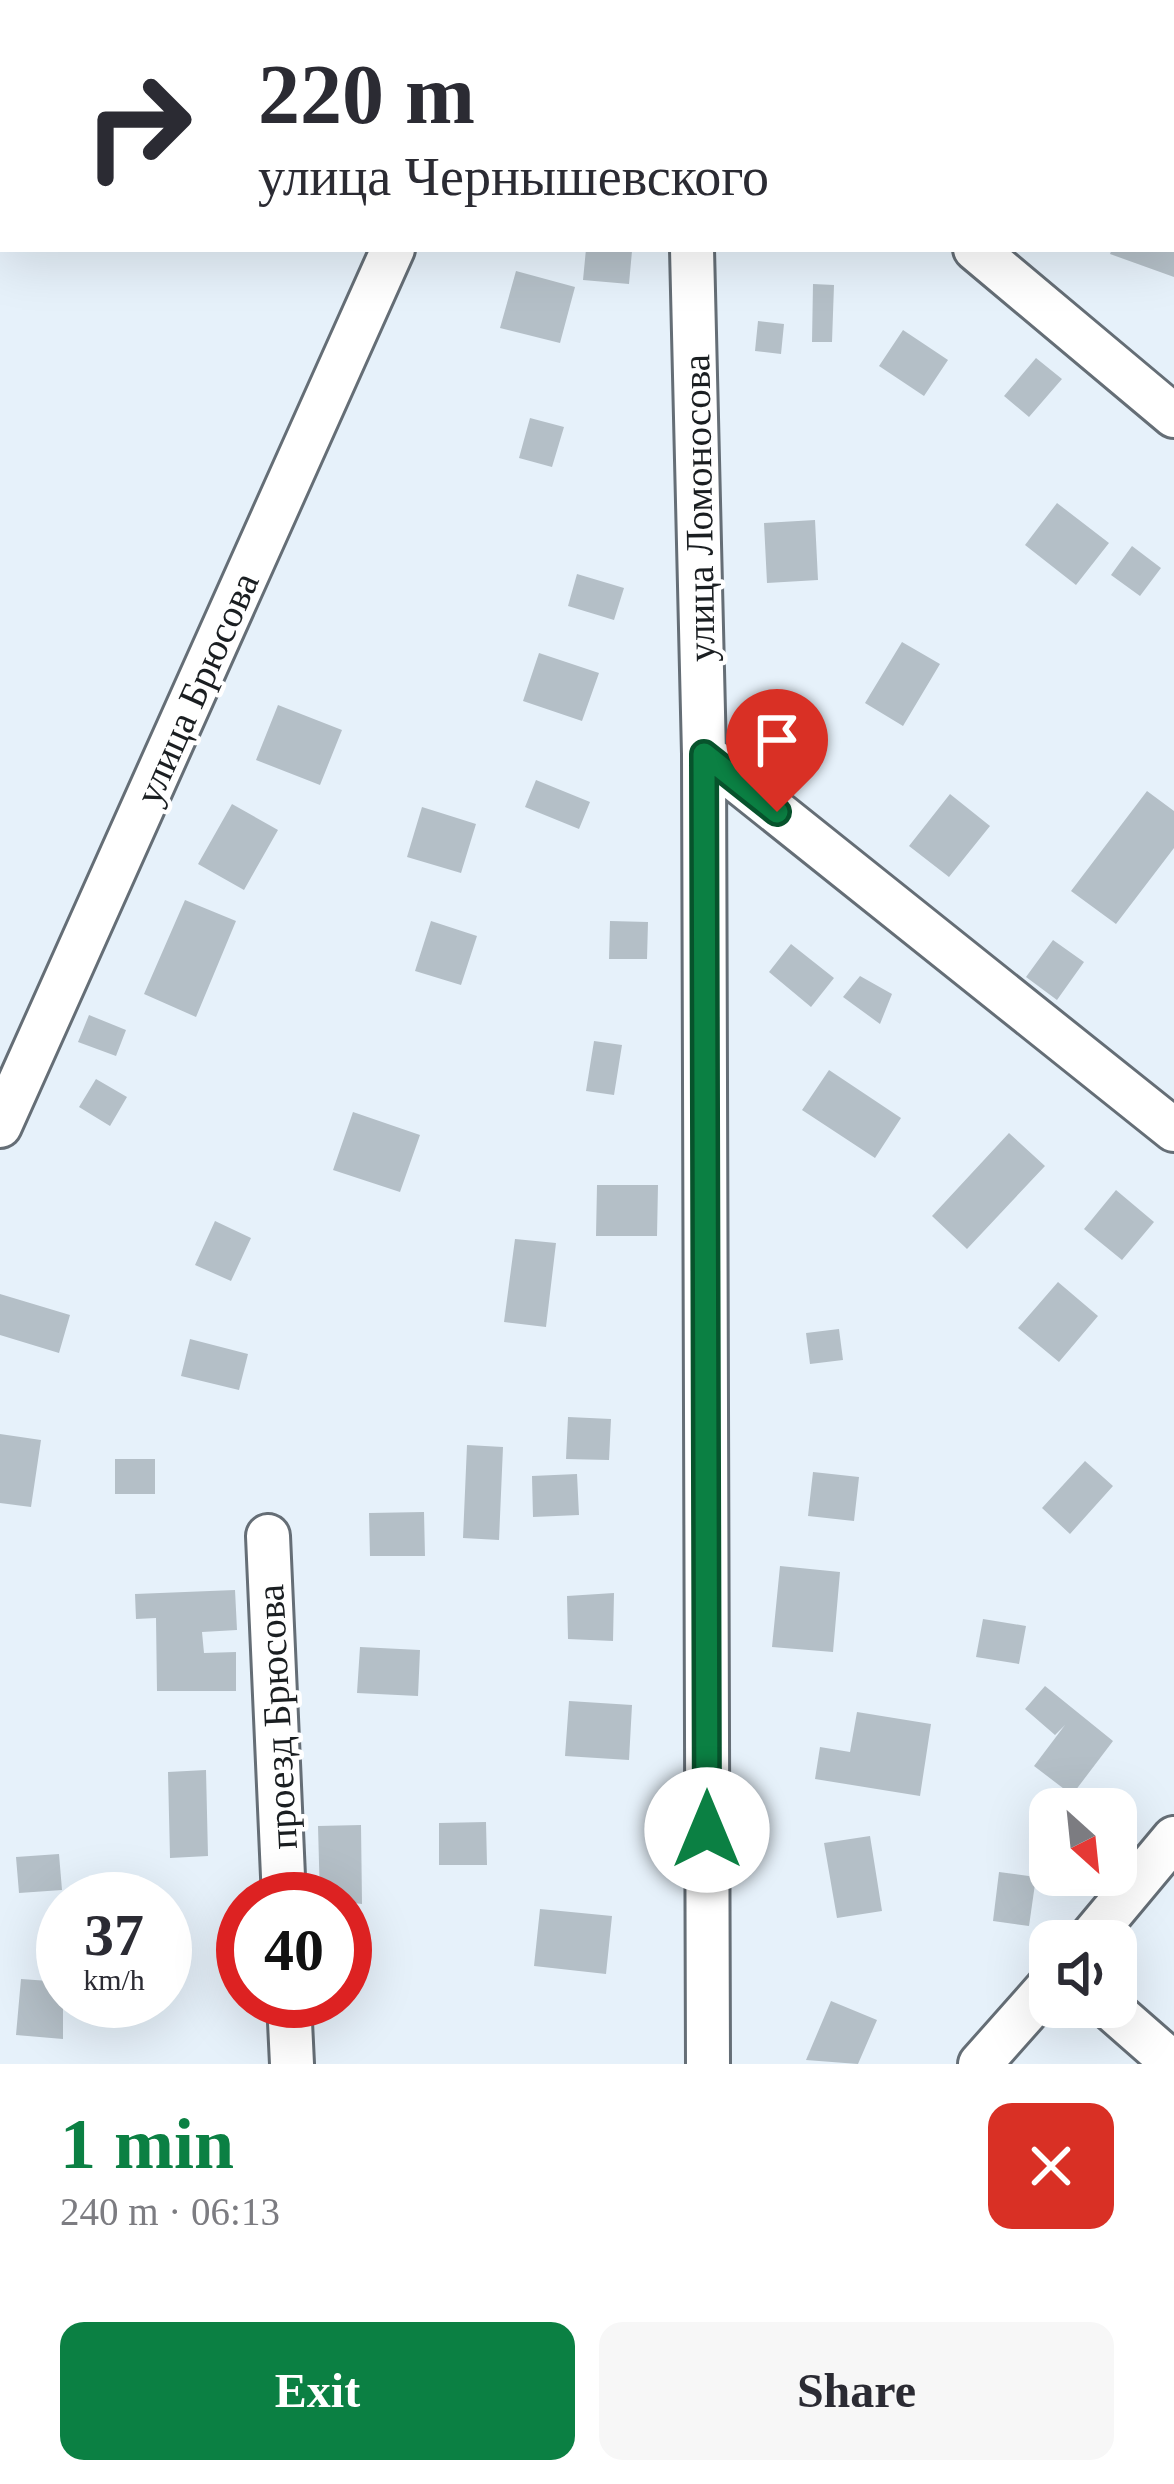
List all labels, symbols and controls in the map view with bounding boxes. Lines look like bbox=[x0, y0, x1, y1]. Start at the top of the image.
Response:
icon: right bbox=[60, 48, 216, 204]
text: 220 m bbox=[258, 48, 475, 141]
text: улица Чернышевского bbox=[258, 147, 769, 207]
street label: улица Ломоносова bbox=[674, 354, 724, 662]
street label: улица Брюсова bbox=[126, 566, 268, 811]
pin bbox=[726, 689, 828, 812]
icon: arrive bbox=[744, 707, 810, 773]
street label: проезд Брюсова bbox=[248, 1583, 306, 1851]
position arrow bbox=[644, 1767, 770, 1893]
north arrow bbox=[1029, 1788, 1137, 1896]
map controls bbox=[1029, 1788, 1137, 2028]
speed limit sign: 40 bbox=[216, 1872, 372, 2028]
text: 37 bbox=[84, 1902, 144, 1968]
button: sound bbox=[1029, 1920, 1137, 2028]
text: km/h bbox=[83, 1963, 145, 1996]
button: close bbox=[988, 2103, 1114, 2229]
text: 1 min bbox=[60, 2104, 234, 2184]
text: 240 m · 06:13 bbox=[60, 2190, 280, 2233]
button: Exit bbox=[60, 2322, 575, 2460]
button: Share bbox=[599, 2322, 1114, 2460]

